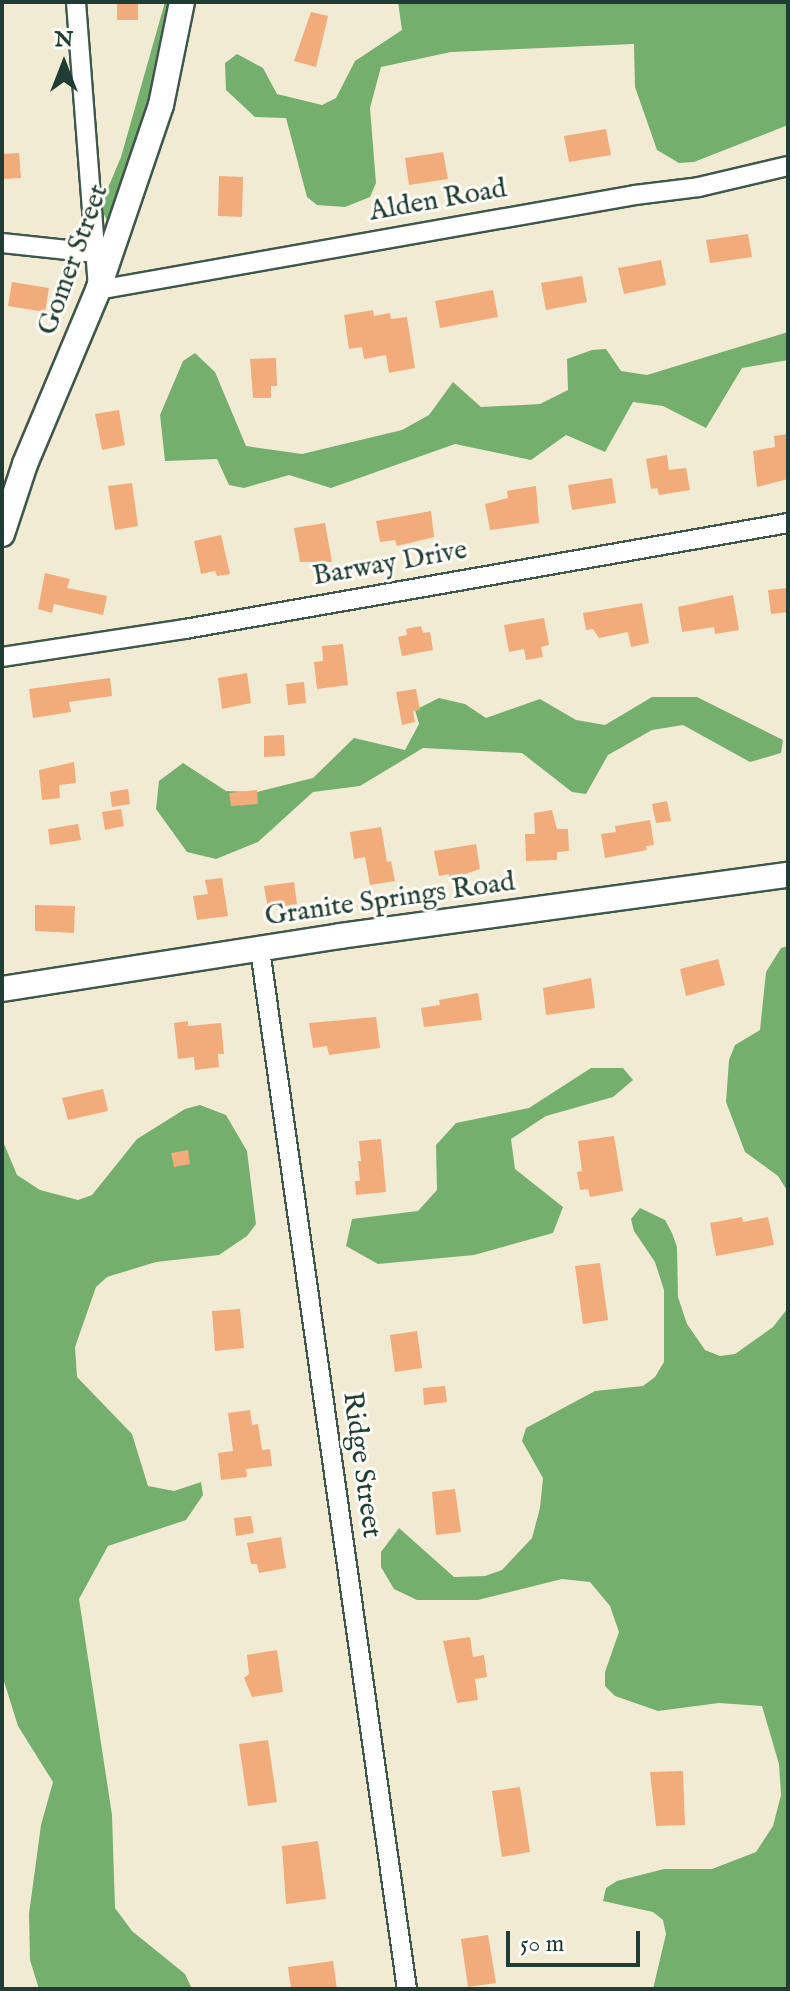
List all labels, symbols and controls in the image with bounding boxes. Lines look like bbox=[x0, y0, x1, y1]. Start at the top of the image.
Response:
north arrow bbox=[24, 24, 104, 104]
text: N bbox=[54, 26, 74, 54]
street label: Alden Road bbox=[367, 172, 509, 230]
street label: Gomer Street bbox=[31, 180, 117, 340]
street label: Barway Drive bbox=[310, 534, 470, 594]
street label: Granite Springs Road bbox=[263, 866, 517, 934]
street label: Ridge Street bbox=[334, 1390, 388, 1540]
scale bar bbox=[510, 1915, 644, 1965]
text: 50 m bbox=[520, 1929, 564, 1960]

